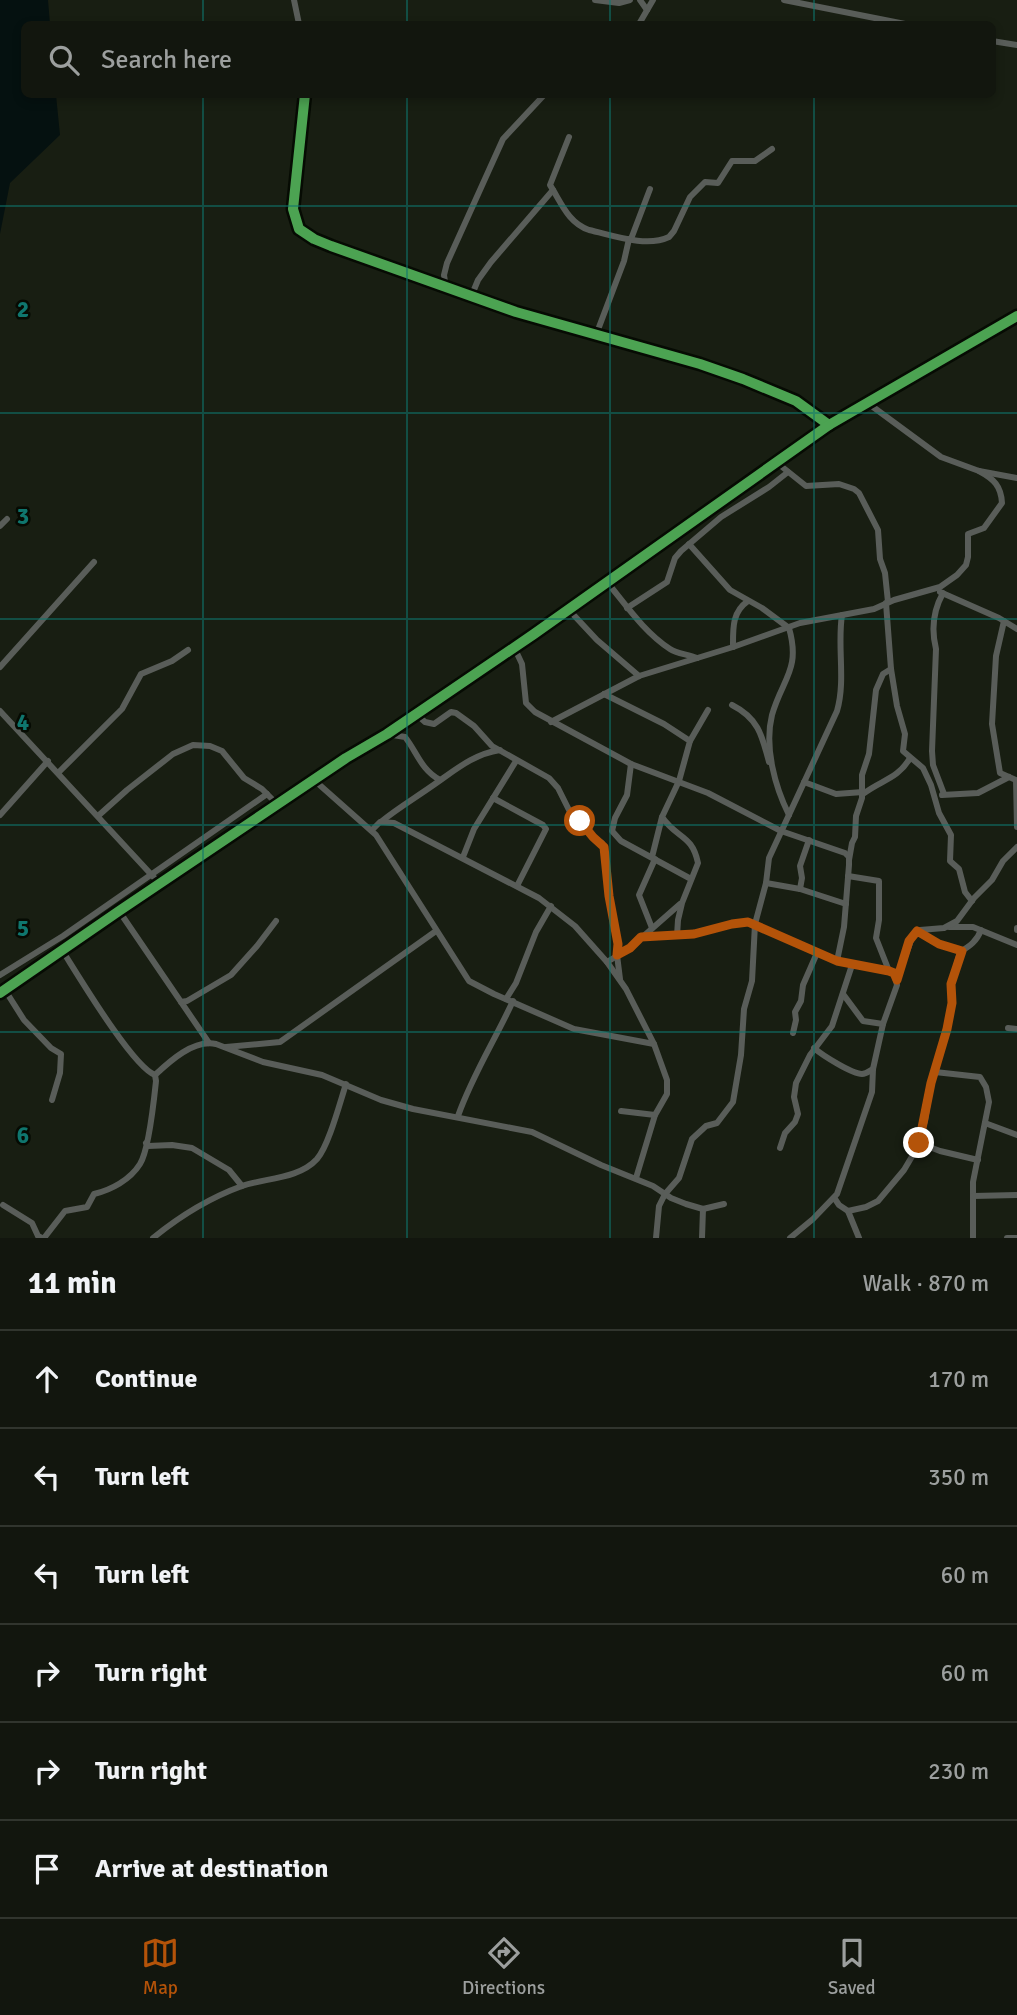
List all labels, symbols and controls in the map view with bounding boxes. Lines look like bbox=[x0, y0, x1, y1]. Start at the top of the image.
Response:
search box bbox=[21, 21, 996, 98]
icon: search bbox=[45, 41, 83, 79]
text: Search here bbox=[101, 44, 232, 76]
text: 2 bbox=[17, 295, 29, 324]
text: 3 bbox=[17, 502, 29, 531]
text: 4 bbox=[17, 708, 29, 737]
route start bbox=[564, 805, 595, 836]
text: 5 bbox=[17, 914, 29, 943]
text: 6 bbox=[17, 1121, 29, 1150]
route end bbox=[903, 1127, 934, 1158]
text: 11 min bbox=[28, 1265, 117, 1302]
text: Walk · 870 m bbox=[863, 1269, 989, 1298]
icon: ahead bbox=[28, 1360, 66, 1398]
text: Continue bbox=[95, 1363, 197, 1395]
text: 170 m bbox=[928, 1365, 989, 1394]
icon: left bbox=[28, 1458, 66, 1496]
text: Turn left bbox=[95, 1461, 189, 1493]
text: 350 m bbox=[928, 1463, 989, 1492]
icon: left bbox=[28, 1556, 66, 1594]
text: Turn left bbox=[95, 1559, 189, 1591]
text: 60 m bbox=[941, 1561, 989, 1590]
icon: right bbox=[28, 1654, 66, 1692]
text: Turn right bbox=[95, 1657, 207, 1689]
text: 60 m bbox=[941, 1659, 989, 1688]
icon: right bbox=[28, 1752, 66, 1790]
text: Turn right bbox=[95, 1755, 207, 1787]
text: 230 m bbox=[928, 1757, 989, 1786]
icon: arrive bbox=[28, 1850, 66, 1888]
text: Arrive at destination bbox=[95, 1853, 328, 1885]
tab: Map bbox=[141, 1934, 179, 2000]
tab: Directions bbox=[462, 1934, 545, 2000]
tab: Saved bbox=[828, 1934, 876, 2000]

